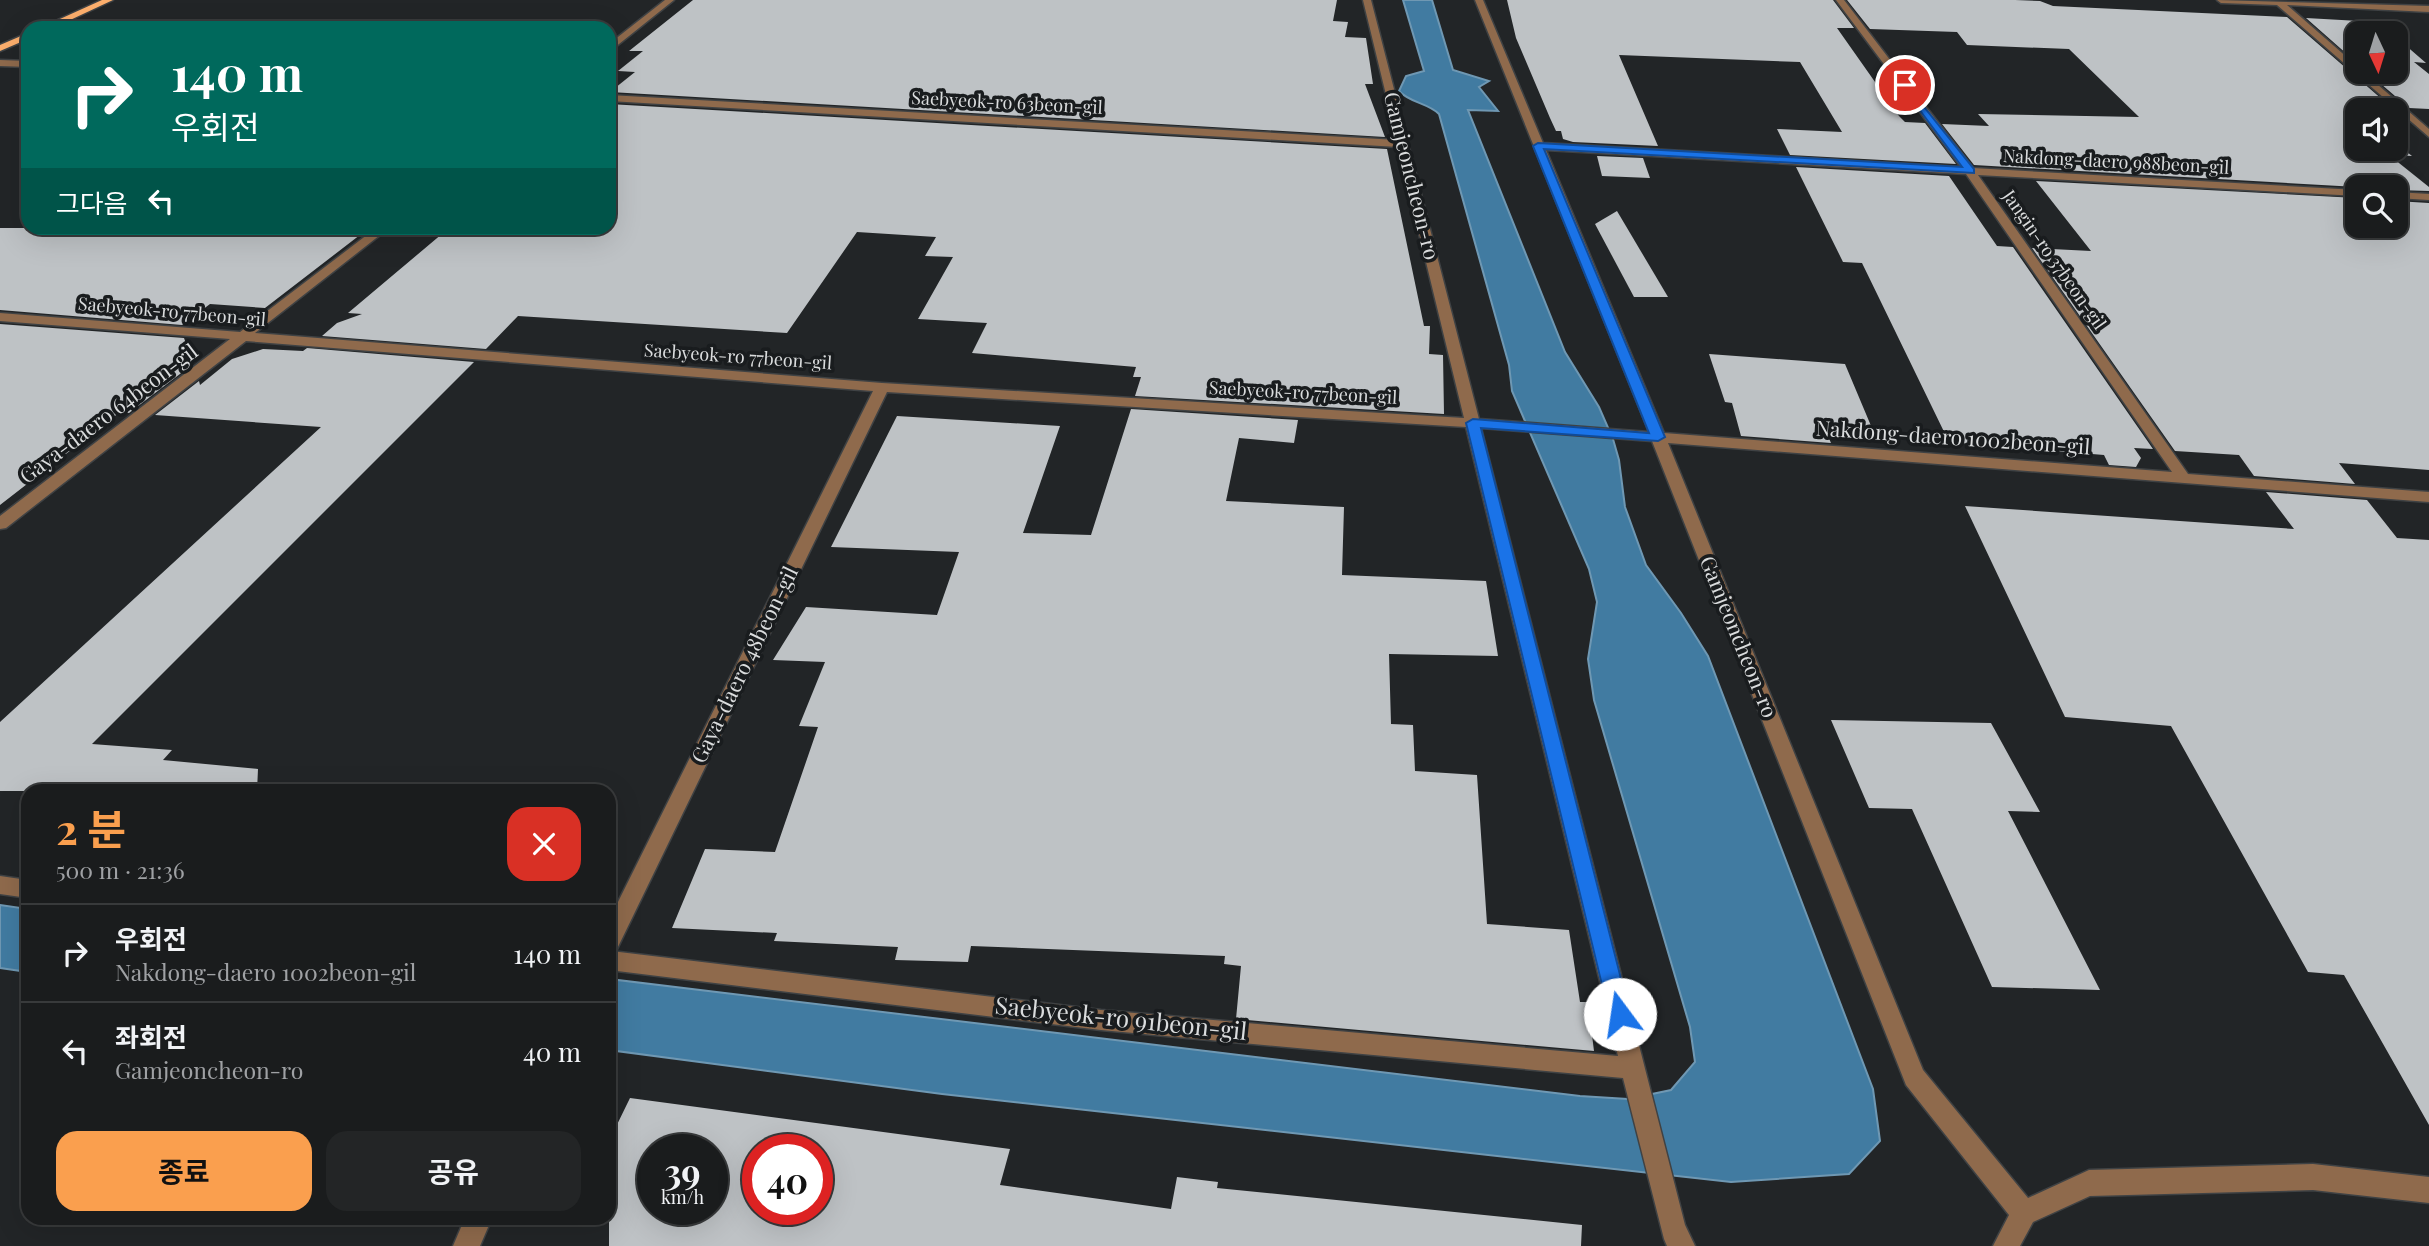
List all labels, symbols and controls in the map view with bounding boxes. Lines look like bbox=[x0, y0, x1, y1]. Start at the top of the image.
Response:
north arrow bbox=[2345, 21, 2408, 84]
map controls bbox=[2345, 21, 2408, 238]
text: 140 m bbox=[171, 39, 303, 104]
icon: right bbox=[56, 49, 147, 140]
pin bbox=[1875, 55, 1935, 115]
icon: arrive bbox=[1886, 66, 1924, 104]
street label: Saebyeok-ro 63beon-gil bbox=[911, 85, 1103, 119]
street label: Gamjeoncheon-ro bbox=[1379, 89, 1447, 262]
button: sound bbox=[2345, 98, 2408, 161]
text: 우회전 bbox=[171, 104, 259, 147]
street label: Nakdong-daero 988beon-gil bbox=[2002, 143, 2230, 179]
button: search bbox=[2345, 175, 2408, 238]
icon: left bbox=[142, 182, 180, 220]
street label: Jangin-ro 37beon-gil bbox=[1997, 184, 2112, 334]
text: 그다음 bbox=[56, 185, 128, 220]
street label: Saebyeok-ro 77beon-gil bbox=[77, 291, 267, 331]
street label: Gaya-daero 64beon-gil bbox=[13, 336, 203, 489]
street label: Saebyeok-ro 77beon-gil bbox=[643, 337, 833, 375]
street label: Saebyeok-ro 77beon-gil bbox=[1208, 375, 1398, 409]
street label: Nakdong-daero 1002beon-gil bbox=[1815, 412, 2091, 460]
street label: Gamjeoncheon-ro bbox=[1695, 551, 1785, 721]
street label: Gaya-daero 48beon-gil bbox=[683, 561, 803, 767]
text: 2 분 bbox=[56, 800, 126, 856]
button: close bbox=[507, 807, 581, 881]
text: 500 m · 21:36 bbox=[56, 854, 185, 885]
text: 우회전 bbox=[115, 921, 187, 956]
icon: right bbox=[56, 934, 94, 972]
text: 140 m bbox=[513, 936, 581, 971]
text: Nakdong-daero 1002beon-gil bbox=[115, 956, 416, 987]
position arrow bbox=[1583, 977, 1657, 1051]
street label: Saebyeok-ro 91beon-gil bbox=[994, 988, 1249, 1046]
text: 좌회전 bbox=[115, 1019, 187, 1054]
icon: left bbox=[56, 1032, 94, 1070]
text: 40 m bbox=[523, 1034, 581, 1069]
text: Gamjeoncheon-ro bbox=[115, 1054, 303, 1085]
button: 종료 bbox=[56, 1131, 312, 1211]
button: 공유 bbox=[326, 1131, 581, 1211]
speed limit sign: 40 bbox=[742, 1134, 833, 1225]
text: 39 bbox=[664, 1147, 701, 1194]
text: km/h bbox=[661, 1185, 704, 1209]

